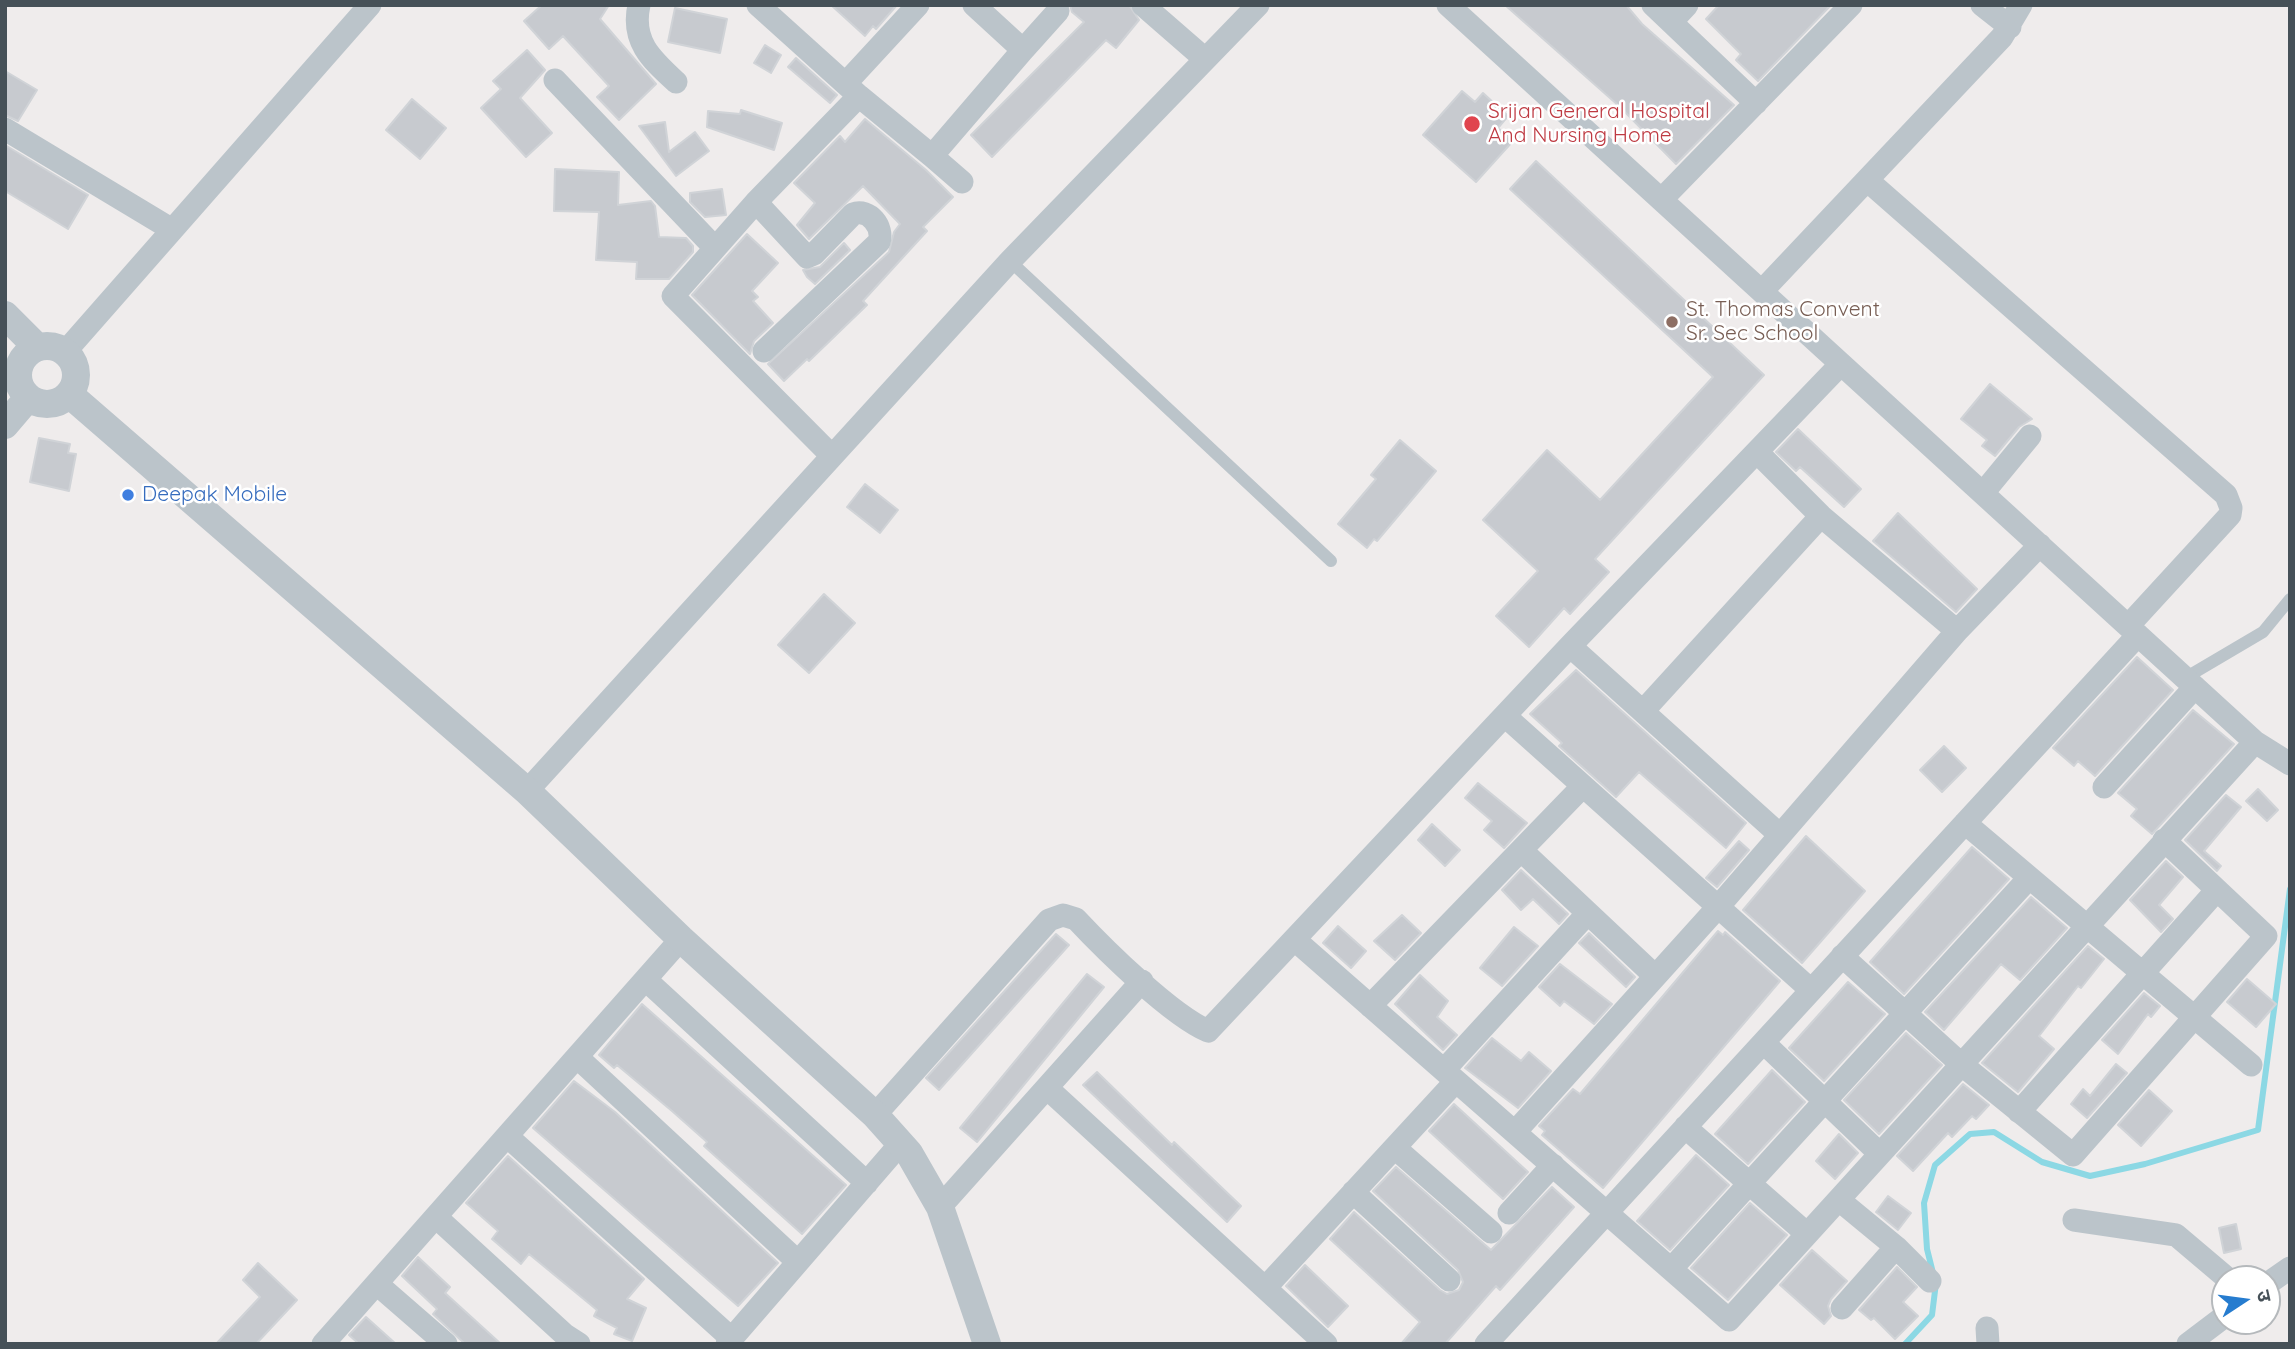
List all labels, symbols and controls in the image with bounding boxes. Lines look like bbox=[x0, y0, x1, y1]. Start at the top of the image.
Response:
place label: Srijan General Hospital And Nursing Home bbox=[1488, 99, 1710, 149]
marker: Srijan General Hospital And Nursing Home bbox=[1462, 114, 1482, 134]
place label: St. Thomas Convent Sr. Sec School bbox=[1686, 297, 1880, 347]
marker: St. Thomas Convent Sr. Sec School bbox=[1664, 314, 1680, 330]
place label: Deepak Mobile bbox=[142, 482, 287, 508]
marker: Deepak Mobile bbox=[120, 487, 136, 503]
north arrow bbox=[2211, 1265, 2281, 1335]
text: उ bbox=[2252, 1288, 2277, 1304]

